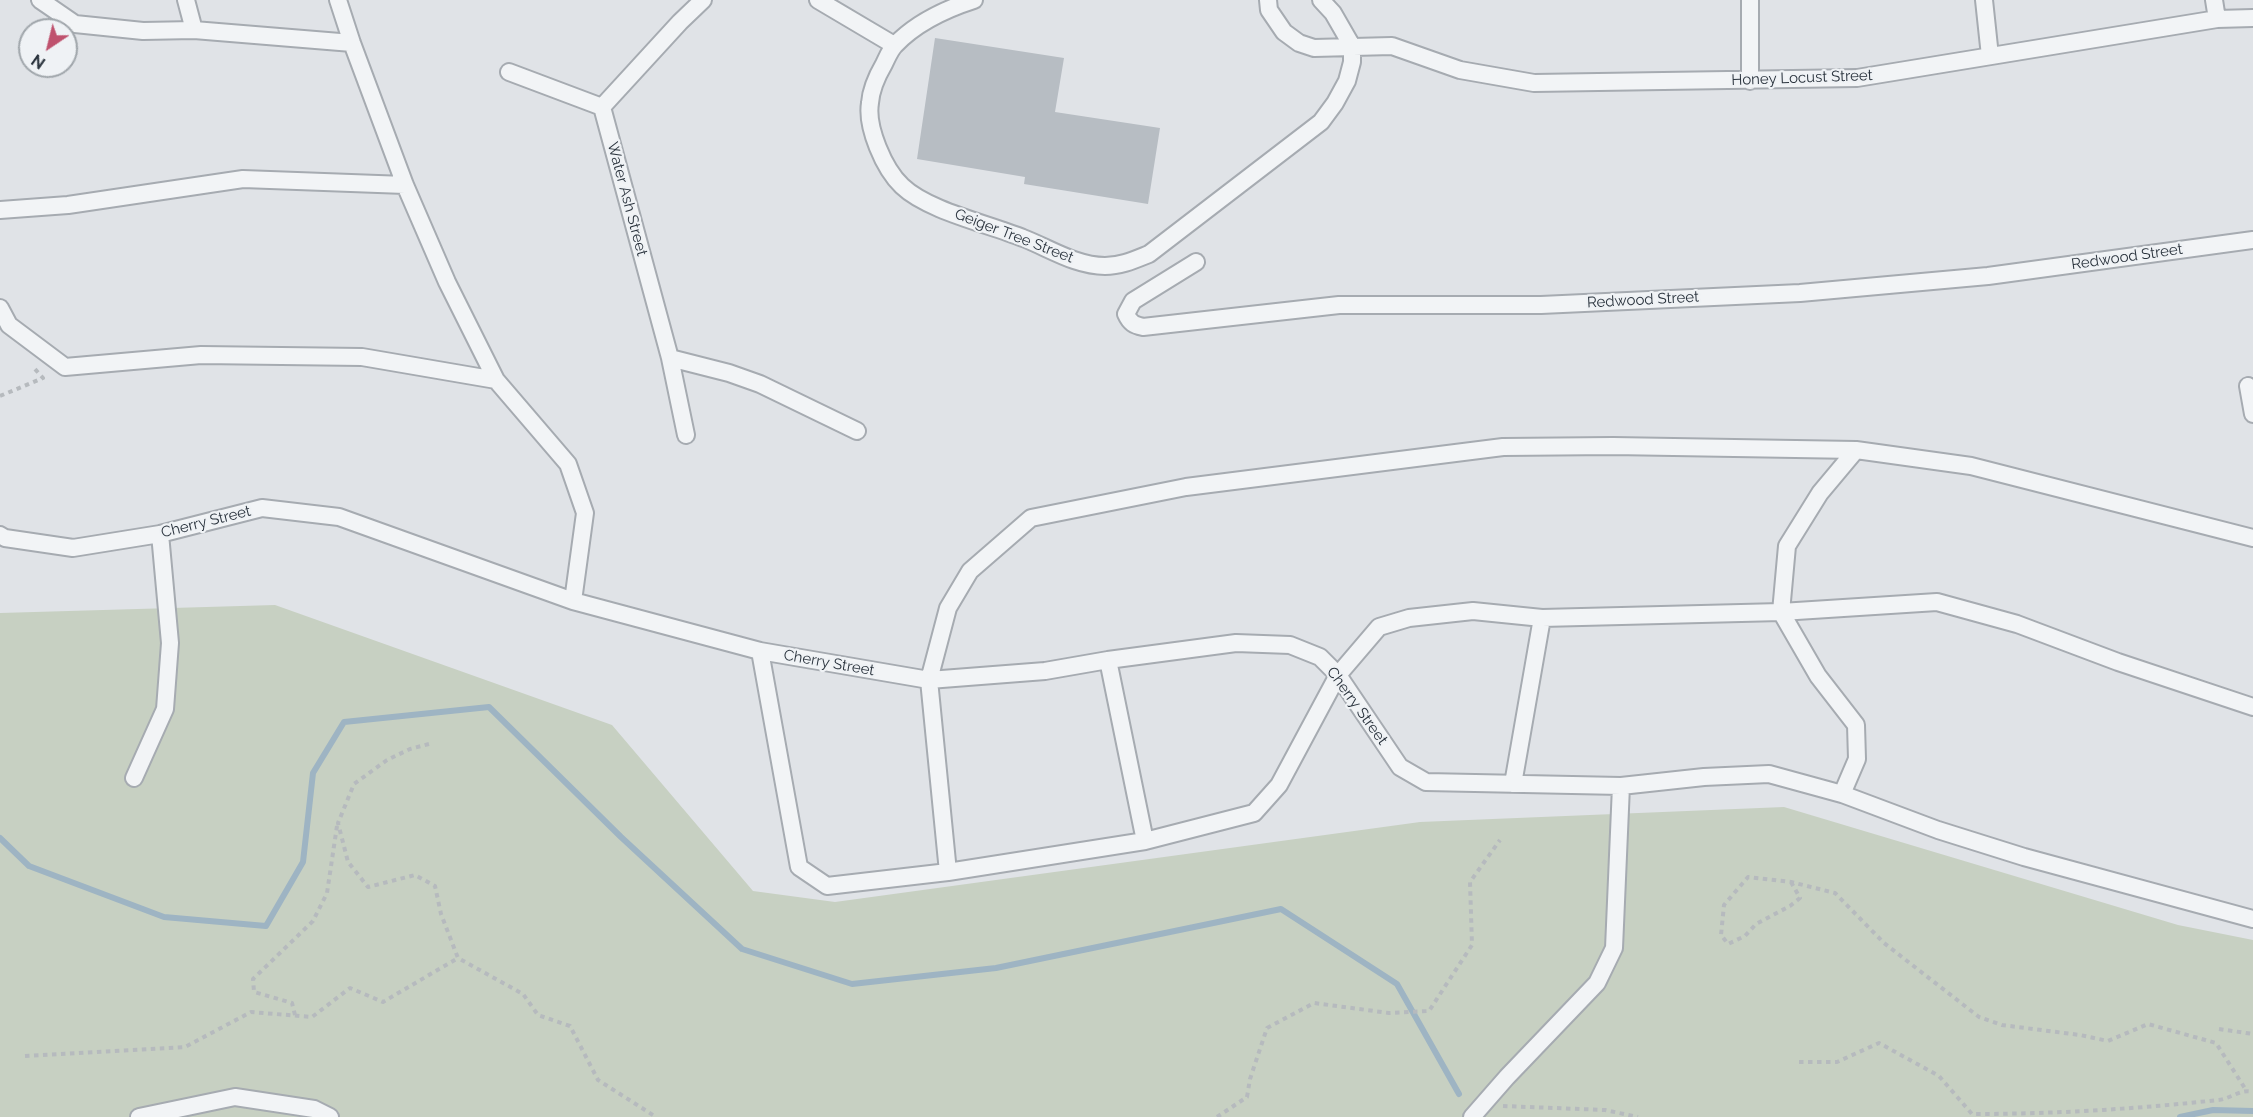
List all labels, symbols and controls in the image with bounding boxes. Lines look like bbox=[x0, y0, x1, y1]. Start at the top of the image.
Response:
north arrow bbox=[18, 18, 78, 78]
text: N bbox=[28, 50, 49, 73]
street label: Honey Locust Street bbox=[1731, 67, 1873, 89]
street label: Water Ash Street bbox=[603, 140, 651, 258]
street label: Geiger Tree Street bbox=[952, 205, 1076, 267]
street label: Redwood Street bbox=[2070, 240, 2184, 274]
street label: Redwood Street bbox=[1587, 288, 1699, 312]
street label: Cherry Street bbox=[159, 502, 253, 542]
street label: Cherry Street bbox=[782, 646, 876, 680]
street label: Cherry Street bbox=[1323, 664, 1391, 748]

